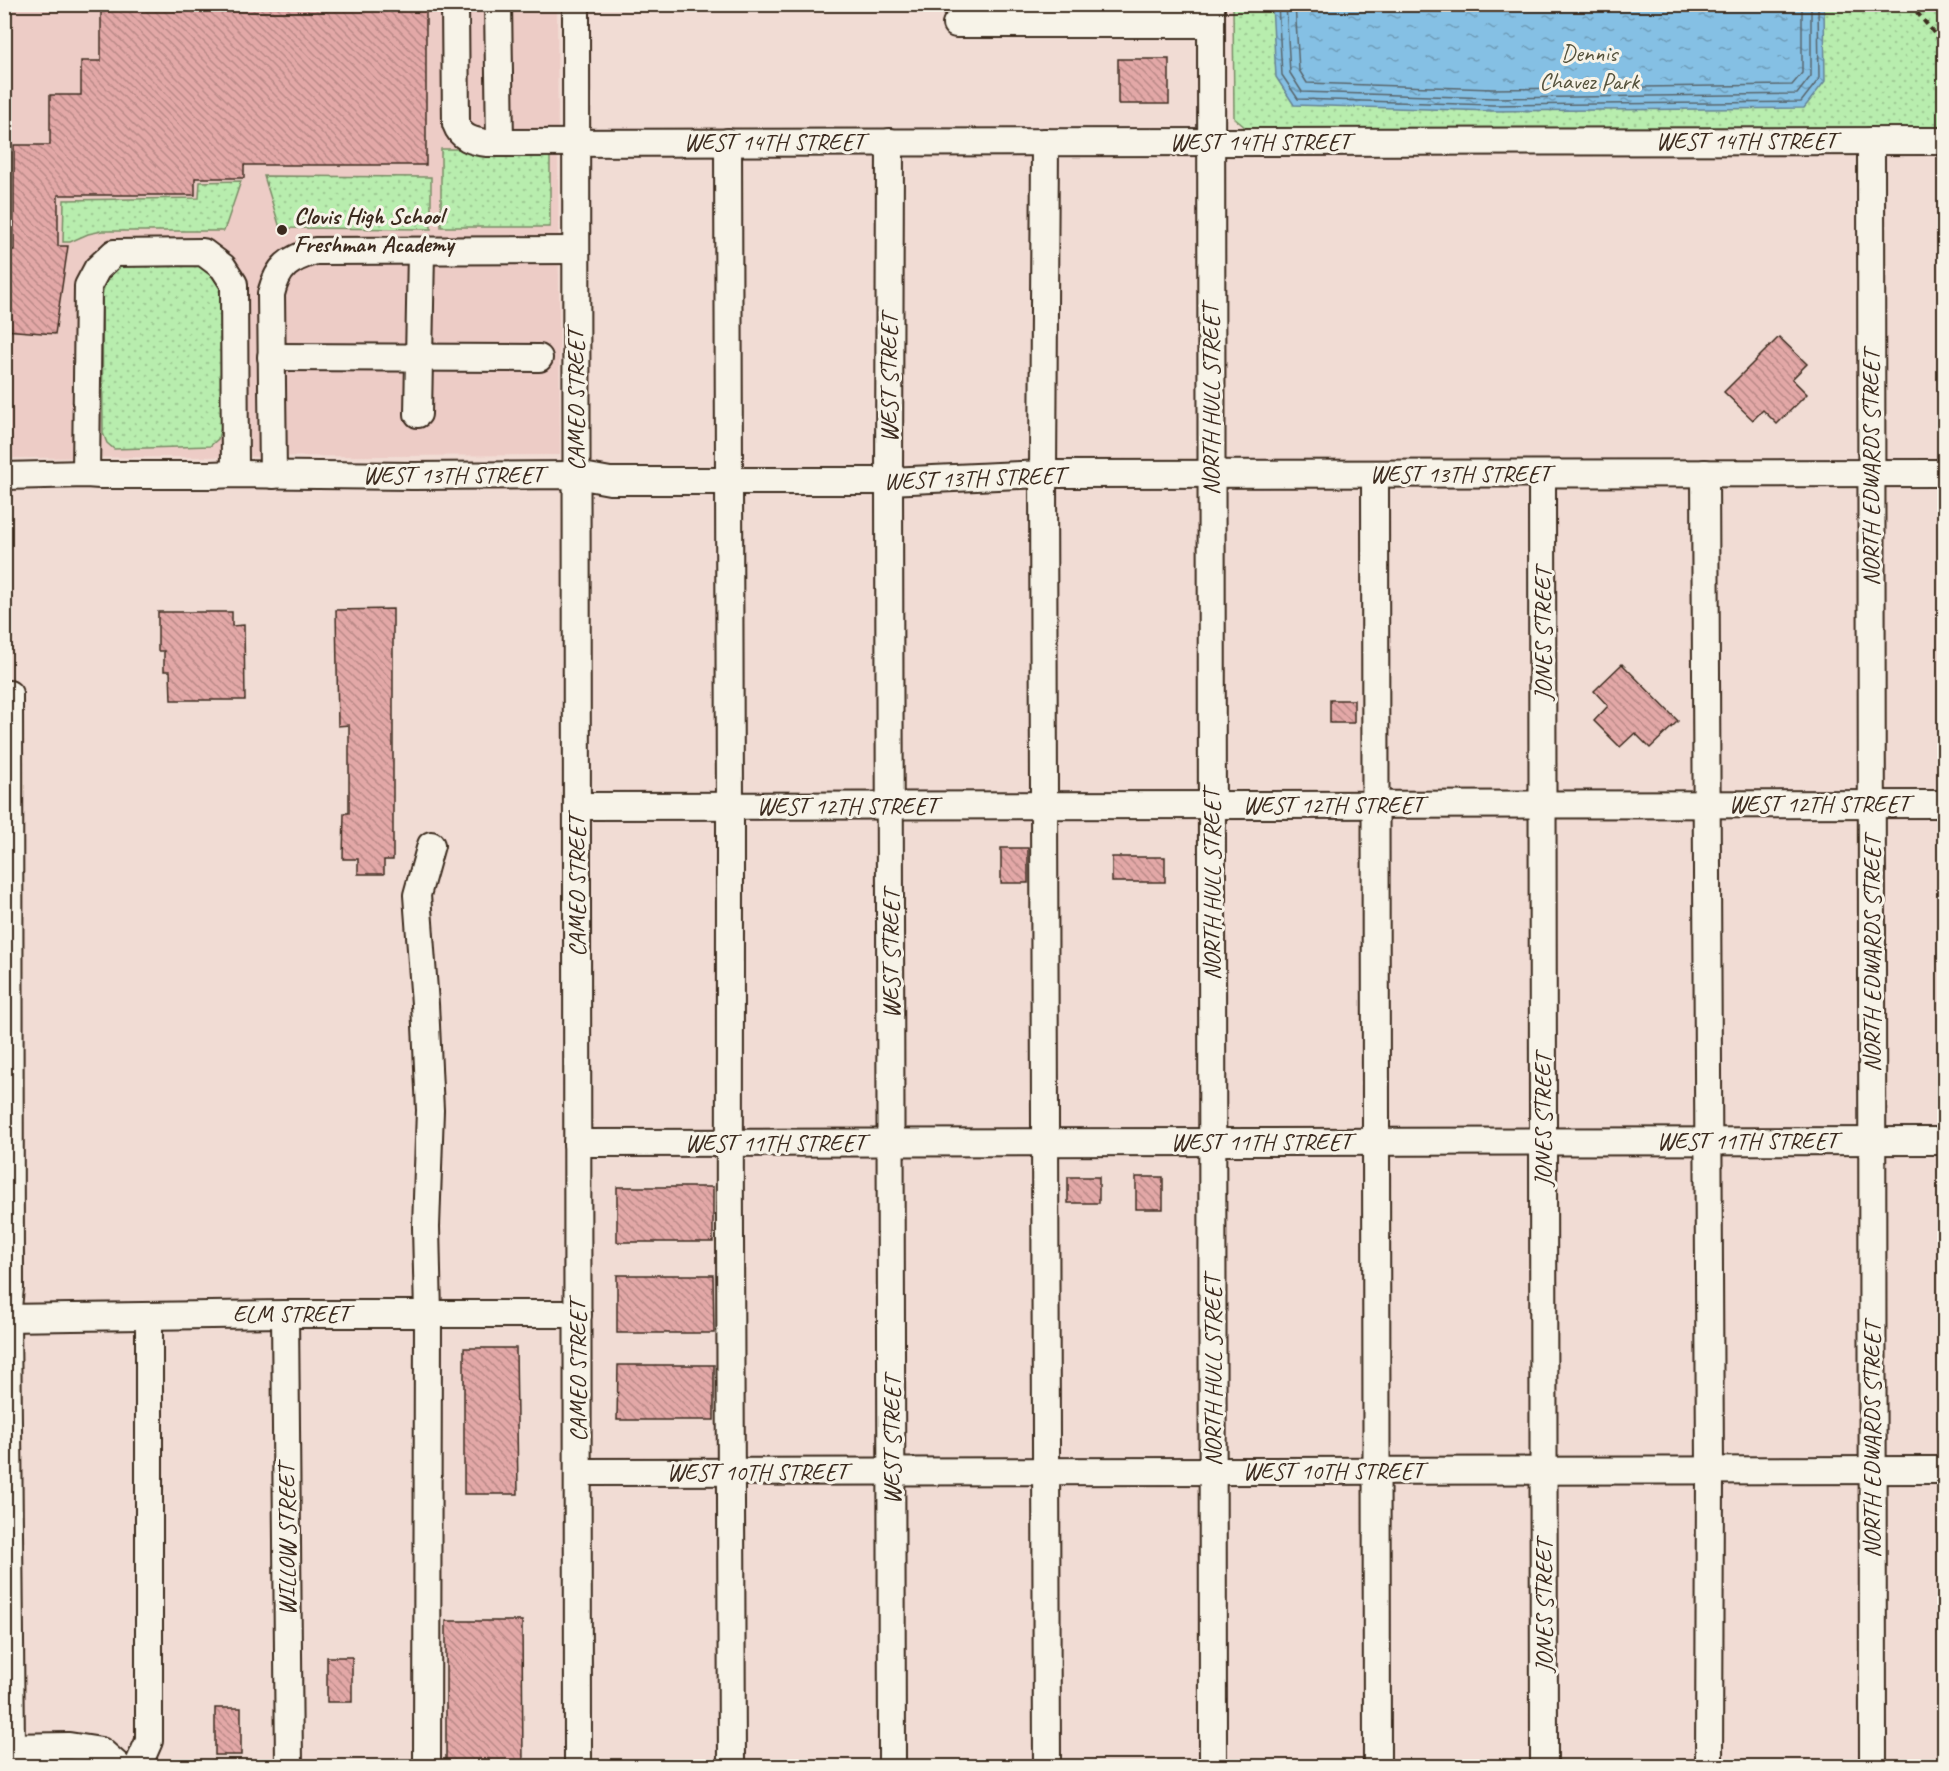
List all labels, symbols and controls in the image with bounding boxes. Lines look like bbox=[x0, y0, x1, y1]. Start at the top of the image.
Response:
park label: Dennis Chavez Park bbox=[1539, 38, 1641, 96]
street label: WEST 14TH STREET bbox=[1656, 126, 1842, 156]
street label: WEST 14TH STREET bbox=[684, 127, 870, 157]
street label: WEST 14TH STREET bbox=[1170, 127, 1356, 157]
place label: Clovis High School Freshman Academy bbox=[294, 201, 456, 259]
marker: Clovis High School Freshman Academy bbox=[275, 223, 289, 237]
street label: NORTH HULL STREET bbox=[1196, 299, 1226, 495]
street label: WEST STREET bbox=[874, 309, 904, 442]
street label: CAMEO STREET bbox=[561, 323, 591, 471]
street label: NORTH EDWARDS STREET bbox=[1856, 345, 1886, 586]
street label: WEST 13TH STREET bbox=[1370, 459, 1556, 489]
street label: WEST 13TH STREET bbox=[363, 460, 549, 490]
street label: WEST 13TH STREET bbox=[883, 460, 1071, 496]
street label: JONES STREET bbox=[1528, 563, 1558, 701]
street label: NORTH HULL STREET bbox=[1197, 784, 1227, 980]
street label: WEST 12TH STREET bbox=[1729, 789, 1915, 819]
street label: WEST 12TH STREET bbox=[1243, 790, 1429, 820]
street label: WEST 12TH STREET bbox=[757, 791, 943, 821]
street label: CAMEO STREET bbox=[562, 809, 592, 957]
street label: NORTH EDWARDS STREET bbox=[1857, 831, 1887, 1072]
street label: WEST STREET bbox=[876, 885, 906, 1018]
street label: JONES STREET bbox=[1528, 1049, 1558, 1187]
street label: WEST 11TH STREET bbox=[1657, 1126, 1843, 1156]
street label: WEST 11TH STREET bbox=[1171, 1127, 1357, 1157]
street label: WEST 11TH STREET bbox=[685, 1128, 871, 1158]
street label: NORTH HULL STREET bbox=[1198, 1270, 1228, 1466]
street label: CAMEO STREET bbox=[563, 1294, 593, 1442]
street label: ELM STREET bbox=[233, 1299, 355, 1329]
street label: NORTH EDWARDS STREET bbox=[1857, 1317, 1887, 1558]
street label: WEST STREET bbox=[877, 1371, 907, 1504]
street label: WEST 10TH STREET bbox=[1243, 1456, 1429, 1486]
street label: WEST 10TH STREET bbox=[667, 1457, 853, 1487]
street label: WILLOW STREET bbox=[272, 1459, 302, 1615]
street label: JONES STREET bbox=[1529, 1535, 1559, 1673]

